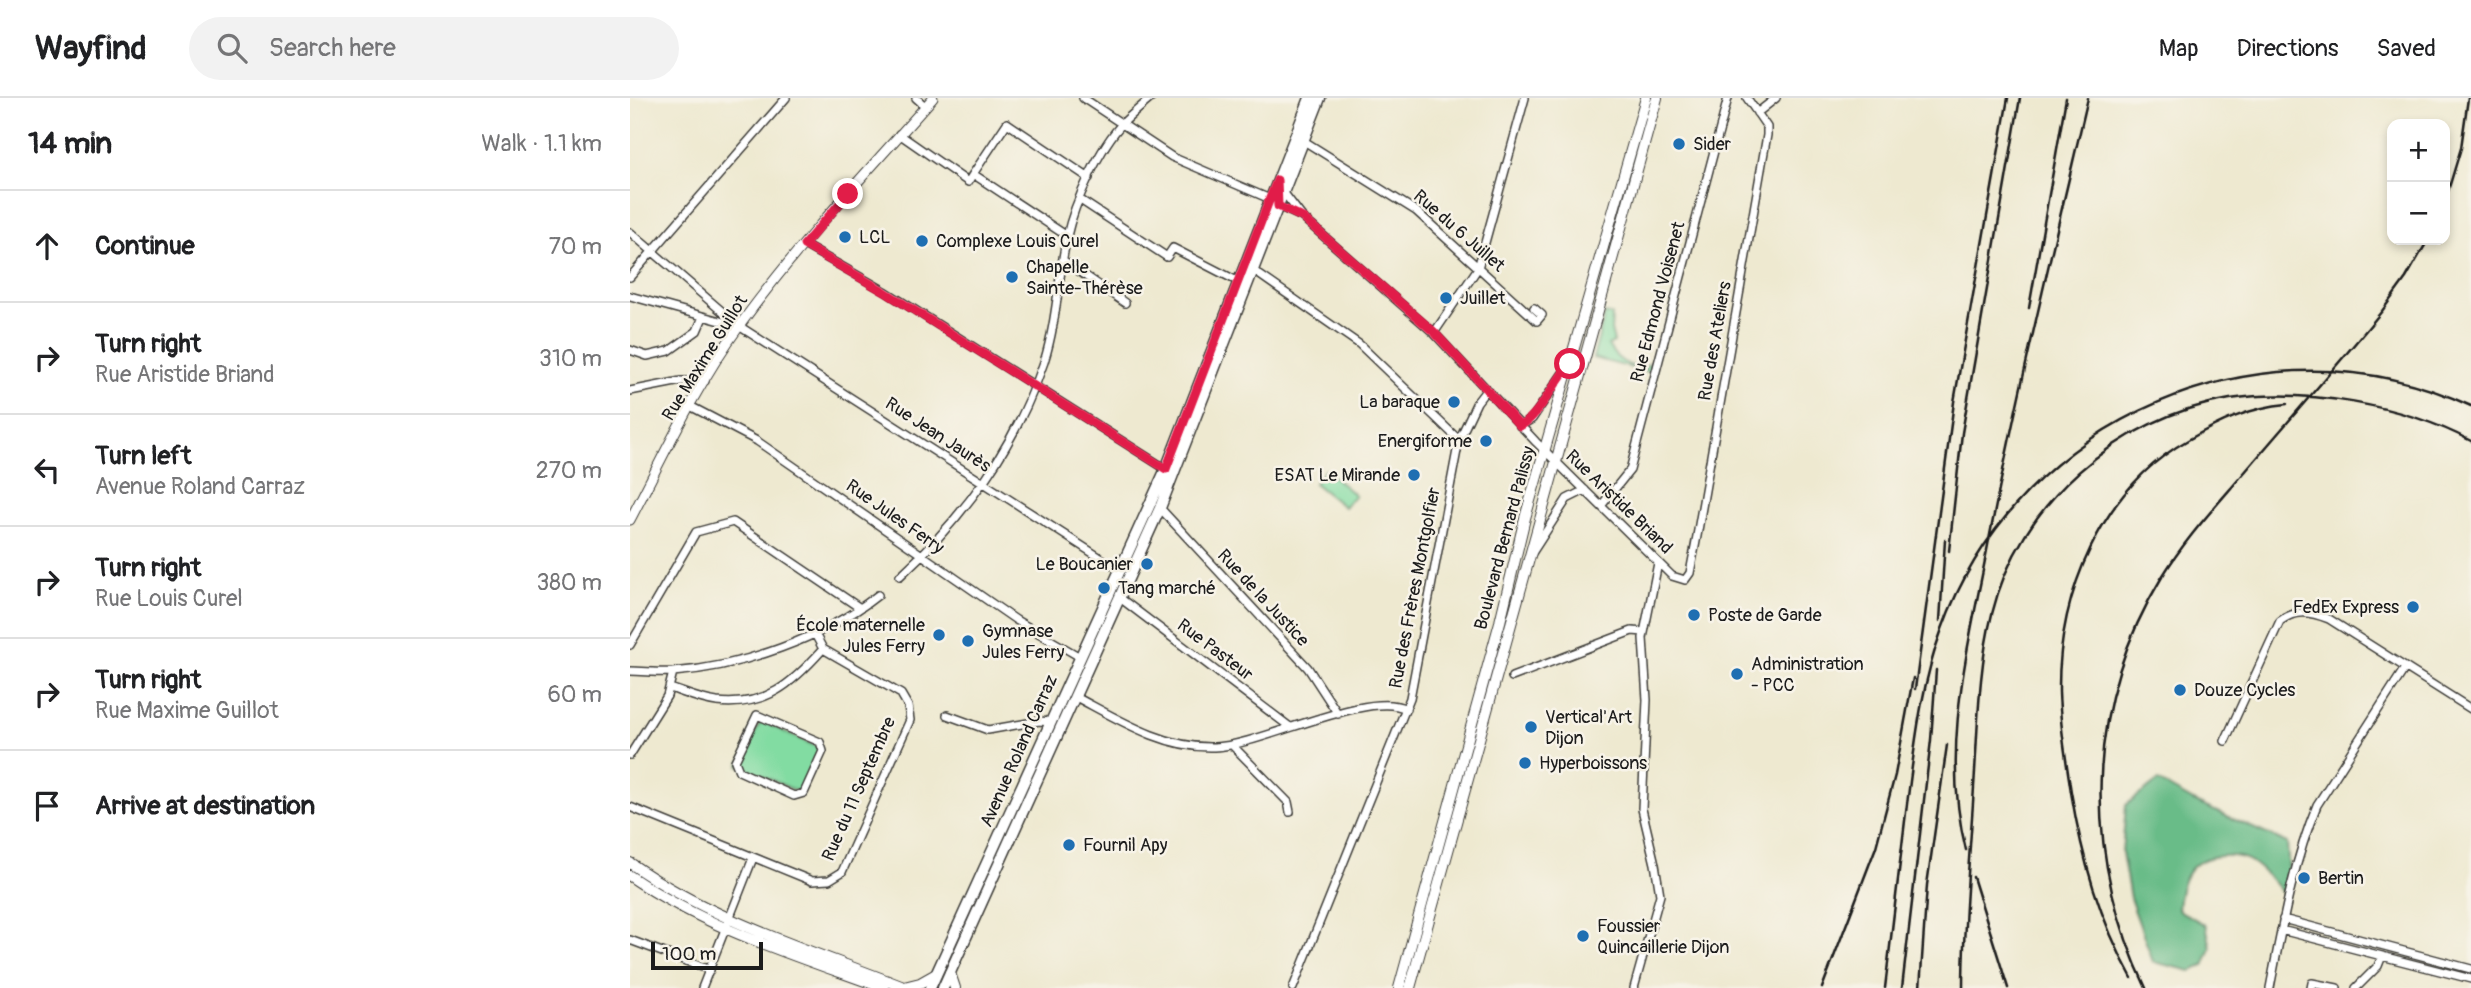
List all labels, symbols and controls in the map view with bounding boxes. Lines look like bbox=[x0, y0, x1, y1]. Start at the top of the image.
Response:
search box bbox=[189, 17, 679, 80]
text: Wayfind bbox=[35, 28, 147, 69]
icon: search bbox=[213, 29, 251, 67]
text: Search here bbox=[269, 32, 396, 64]
text: Map bbox=[2159, 34, 2199, 63]
text: Directions bbox=[2237, 34, 2338, 63]
text: Saved bbox=[2376, 34, 2436, 63]
map controls bbox=[2387, 119, 2450, 245]
button: + bbox=[2387, 119, 2450, 182]
text: 14 min bbox=[28, 125, 112, 162]
text: Walk · 1.1 km bbox=[481, 129, 602, 158]
place label: Sider bbox=[1693, 133, 1732, 156]
marker: Sider bbox=[1671, 136, 1687, 152]
route end bbox=[832, 178, 863, 209]
button: − bbox=[2387, 182, 2450, 245]
street label: Rue du 6 Juillet bbox=[1408, 185, 1510, 278]
street label: Rue Edmond Voisenet bbox=[1625, 218, 1691, 385]
place label: LCL bbox=[859, 226, 890, 249]
icon: ahead bbox=[28, 227, 66, 265]
marker: LCL bbox=[837, 229, 853, 245]
text: Continue bbox=[95, 230, 195, 262]
place label: Complexe Louis Curel bbox=[936, 230, 1099, 253]
text: 70 m bbox=[549, 232, 602, 261]
marker: Complexe Louis Curel bbox=[914, 233, 930, 249]
place label: Chapelle Sainte-Thérèse bbox=[1026, 256, 1143, 300]
marker: Chapelle Sainte-Thérèse bbox=[1004, 269, 1020, 285]
street label: Rue des Ateliers bbox=[1693, 280, 1737, 402]
place label: Juillet bbox=[1460, 287, 1506, 310]
street label: Rue Maxime Guillot bbox=[657, 290, 753, 425]
marker: Juillet bbox=[1438, 290, 1454, 306]
text: Turn right bbox=[95, 328, 201, 360]
icon: right bbox=[28, 339, 66, 377]
text: 310 m bbox=[539, 344, 602, 373]
route start bbox=[1554, 348, 1585, 379]
text: Rue Aristide Briand bbox=[95, 360, 275, 389]
place label: La baraque bbox=[1359, 391, 1440, 414]
street label: Rue Jean Jaurès bbox=[881, 392, 995, 478]
marker: La baraque bbox=[1446, 394, 1462, 410]
place label: Energiforme bbox=[1378, 430, 1472, 453]
marker: Energiforme bbox=[1478, 433, 1494, 449]
text: Turn left bbox=[95, 440, 191, 472]
street label: Boulevard Bernard Palissy bbox=[1469, 443, 1541, 632]
street label: Rue Aristide Briand bbox=[1560, 445, 1678, 559]
icon: left bbox=[28, 451, 66, 489]
text: 270 m bbox=[536, 456, 602, 485]
place label: ESAT Le Mirande bbox=[1275, 464, 1400, 487]
marker: ESAT Le Mirande bbox=[1406, 467, 1422, 483]
text: Avenue Roland Carraz bbox=[95, 472, 305, 501]
street label: Rue Jules Ferry bbox=[841, 475, 949, 560]
street label: Rue des Frères Montgolfier bbox=[1384, 485, 1446, 690]
street label: Rue de la Justice bbox=[1212, 545, 1314, 652]
text: Turn right bbox=[95, 552, 201, 584]
place label: Le Boucanier bbox=[1035, 553, 1134, 576]
marker: Le Boucanier bbox=[1139, 556, 1155, 572]
icon: right bbox=[28, 563, 66, 601]
text: 380 m bbox=[536, 568, 602, 597]
place label: Tang marché bbox=[1118, 577, 1216, 600]
marker: Tang marché bbox=[1096, 580, 1112, 596]
text: Rue Louis Curel bbox=[95, 584, 243, 613]
place label: FedEx Express bbox=[2293, 596, 2399, 619]
marker: FedEx Express bbox=[2405, 599, 2421, 615]
place label: Poste de Garde bbox=[1708, 604, 1822, 627]
marker: Poste de Garde bbox=[1686, 607, 1702, 623]
place label: École maternelle Jules Ferry bbox=[796, 614, 925, 658]
street label: Rue Pasteur bbox=[1172, 614, 1258, 686]
place label: Gymnase Jules Ferry bbox=[982, 620, 1065, 664]
marker: École maternelle Jules Ferry bbox=[931, 627, 947, 643]
marker: Gymnase Jules Ferry bbox=[960, 633, 976, 649]
place label: Administration - PCC bbox=[1751, 653, 1864, 697]
text: Turn right bbox=[95, 664, 201, 696]
marker: Administration - PCC bbox=[1729, 666, 1745, 682]
street label: Avenue Roland Carraz bbox=[975, 671, 1063, 831]
icon: right bbox=[28, 675, 66, 713]
place label: Douze Cycles bbox=[2194, 679, 2295, 702]
text: 60 m bbox=[547, 680, 602, 709]
marker: Douze Cycles bbox=[2172, 682, 2188, 698]
text: Rue Maxime Guillot bbox=[95, 696, 279, 725]
place label: Vertical'Art Dijon bbox=[1545, 706, 1633, 750]
street label: Rue du 11 Septembre bbox=[817, 713, 901, 865]
marker: Vertical'Art Dijon bbox=[1523, 719, 1539, 735]
place label: Hyperboissons bbox=[1539, 752, 1647, 775]
marker: Hyperboissons bbox=[1517, 755, 1533, 771]
icon: arrive bbox=[28, 787, 66, 825]
text: Arrive at destination bbox=[95, 790, 315, 822]
place label: Fournil Apy bbox=[1083, 834, 1168, 857]
marker: Fournil Apy bbox=[1061, 837, 1077, 853]
place label: Bertin bbox=[2318, 867, 2364, 890]
marker: Bertin bbox=[2296, 870, 2312, 886]
place label: Foussier Quincaillerie Dijon bbox=[1597, 915, 1730, 959]
marker: Foussier Quincaillerie Dijon bbox=[1575, 928, 1591, 944]
scale bar bbox=[651, 939, 763, 971]
text: 100 m bbox=[662, 942, 716, 966]

